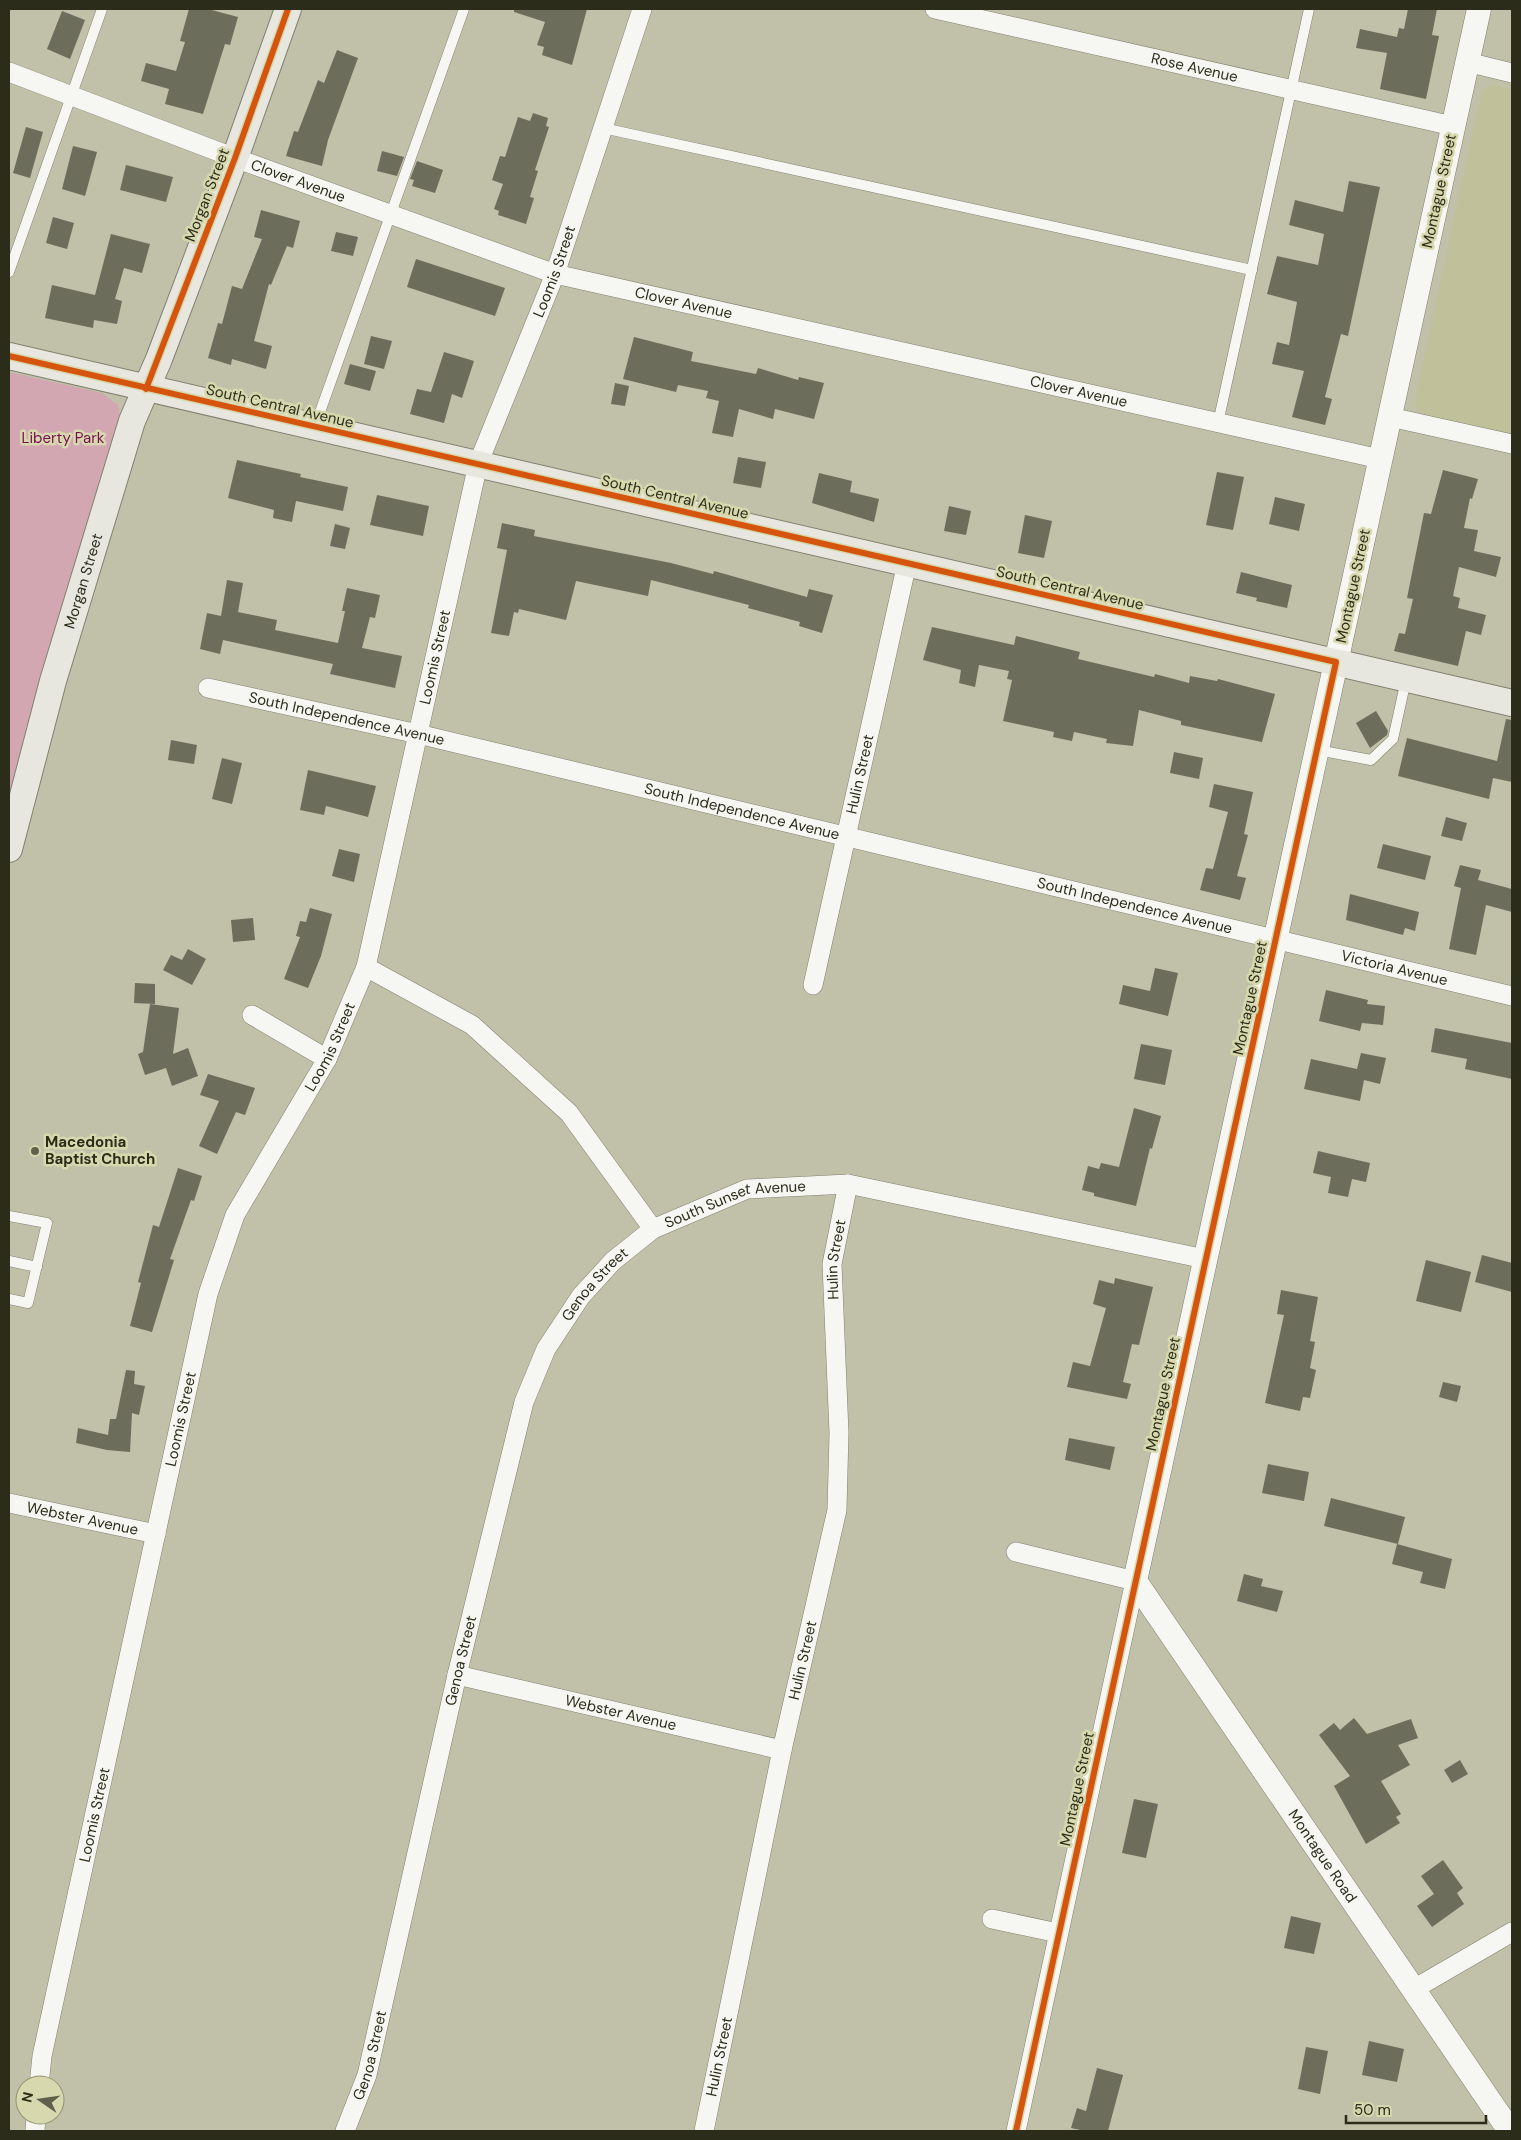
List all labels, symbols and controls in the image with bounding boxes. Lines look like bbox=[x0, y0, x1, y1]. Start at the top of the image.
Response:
street label: Rose Avenue bbox=[1149, 48, 1240, 87]
street label: Montague Street bbox=[1417, 132, 1461, 250]
street label: Morgan Street bbox=[180, 145, 234, 245]
street label: Clover Avenue bbox=[248, 155, 348, 207]
street label: Loomis Street bbox=[528, 223, 580, 320]
street label: Clover Avenue bbox=[633, 282, 734, 323]
street label: Clover Avenue bbox=[1028, 371, 1129, 412]
street label: South Central Avenue bbox=[204, 379, 356, 433]
park label: Liberty Park bbox=[22, 428, 105, 448]
street label: South Central Avenue bbox=[599, 470, 751, 524]
street label: Montague Street bbox=[1331, 527, 1375, 645]
street label: Morgan Street bbox=[59, 531, 107, 631]
street label: South Central Avenue bbox=[994, 561, 1146, 615]
street label: Loomis Street bbox=[415, 608, 455, 706]
street label: South Independence Avenue bbox=[247, 687, 447, 750]
street label: Hulin Street bbox=[841, 732, 879, 816]
street label: South Independence Avenue bbox=[642, 779, 841, 845]
street label: South Independence Avenue bbox=[1035, 873, 1234, 939]
street label: Montague Street bbox=[1228, 939, 1272, 1057]
street label: Victoria Avenue bbox=[1339, 945, 1450, 990]
street label: Loomis Street bbox=[300, 999, 360, 1095]
place label: Macedonia Baptist Church bbox=[45, 1132, 155, 1169]
marker: Macedonia Baptist Church bbox=[29, 1145, 41, 1157]
street label: South Sunset Avenue bbox=[661, 1176, 806, 1233]
street label: Hulin Street bbox=[822, 1218, 851, 1300]
street label: Genoa Street bbox=[557, 1243, 632, 1325]
street label: Montague Street bbox=[1141, 1335, 1185, 1453]
street label: Loomis Street bbox=[161, 1370, 201, 1468]
street label: Webster Avenue bbox=[25, 1497, 140, 1540]
street label: Genoa Street bbox=[440, 1613, 481, 1708]
street label: Hulin Street bbox=[784, 1618, 821, 1702]
street label: Webster Avenue bbox=[563, 1690, 678, 1735]
street label: Montague Street bbox=[1055, 1730, 1099, 1848]
street label: Loomis Street bbox=[75, 1765, 115, 1864]
street label: Montague Road bbox=[1284, 1805, 1361, 1907]
street label: Genoa Street bbox=[348, 2008, 391, 2103]
street label: Hulin Street bbox=[701, 2015, 737, 2098]
north arrow bbox=[15, 2075, 65, 2125]
text: N bbox=[17, 2090, 37, 2104]
scale bar bbox=[1346, 2092, 1486, 2124]
text: 50 m bbox=[1354, 2100, 1391, 2120]

